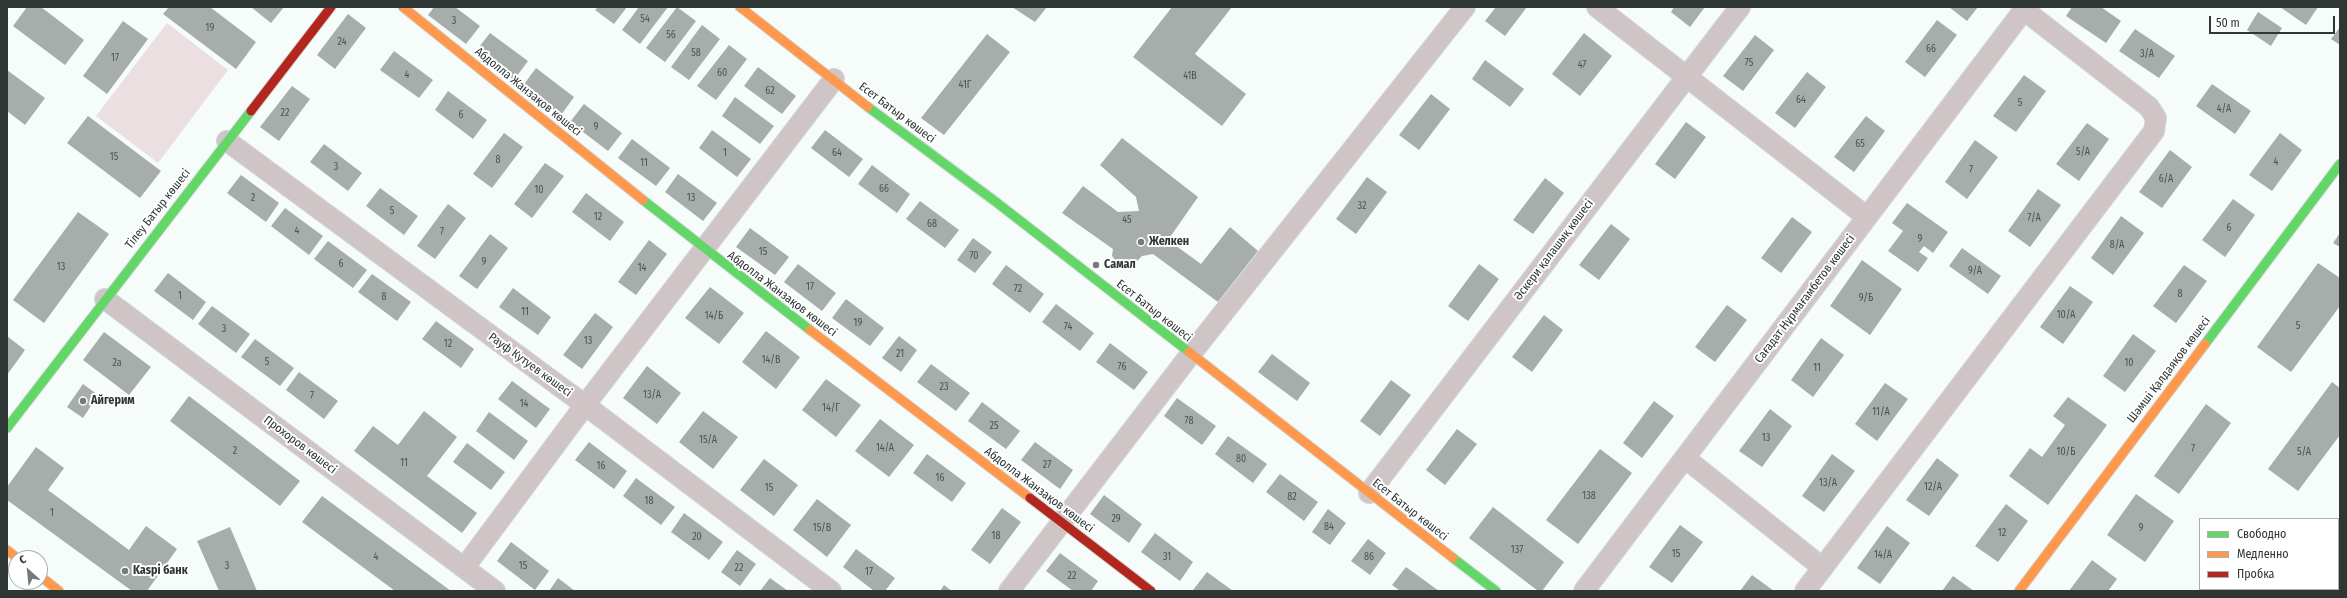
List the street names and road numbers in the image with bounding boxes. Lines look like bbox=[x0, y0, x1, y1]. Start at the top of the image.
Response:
street label: Абдолла Жанзақов көшесі bbox=[472, 45, 584, 139]
street label: Есет Батыр көшесі bbox=[856, 80, 938, 146]
street label: Тілеу Батыр көшесі bbox=[122, 166, 194, 252]
street label: Әскери қалашық көшесі bbox=[1511, 197, 1597, 303]
street label: Сағадат Нұрмағамбетов көшесі bbox=[1752, 232, 1858, 366]
street label: Абдолла Жанзақов көшесі bbox=[725, 248, 839, 340]
street label: Есет Батыр көшесі bbox=[1113, 277, 1195, 345]
street label: Шәмші Қалдаяқов көшесі bbox=[2124, 314, 2214, 426]
street label: Рауф Кутуев көшесі bbox=[486, 330, 574, 400]
street label: Прохоров көшесі bbox=[261, 413, 339, 477]
street label: Абдолла Жанзақов көшесі bbox=[982, 444, 1096, 536]
street label: Есет Батыр көшесі bbox=[1369, 476, 1451, 544]

